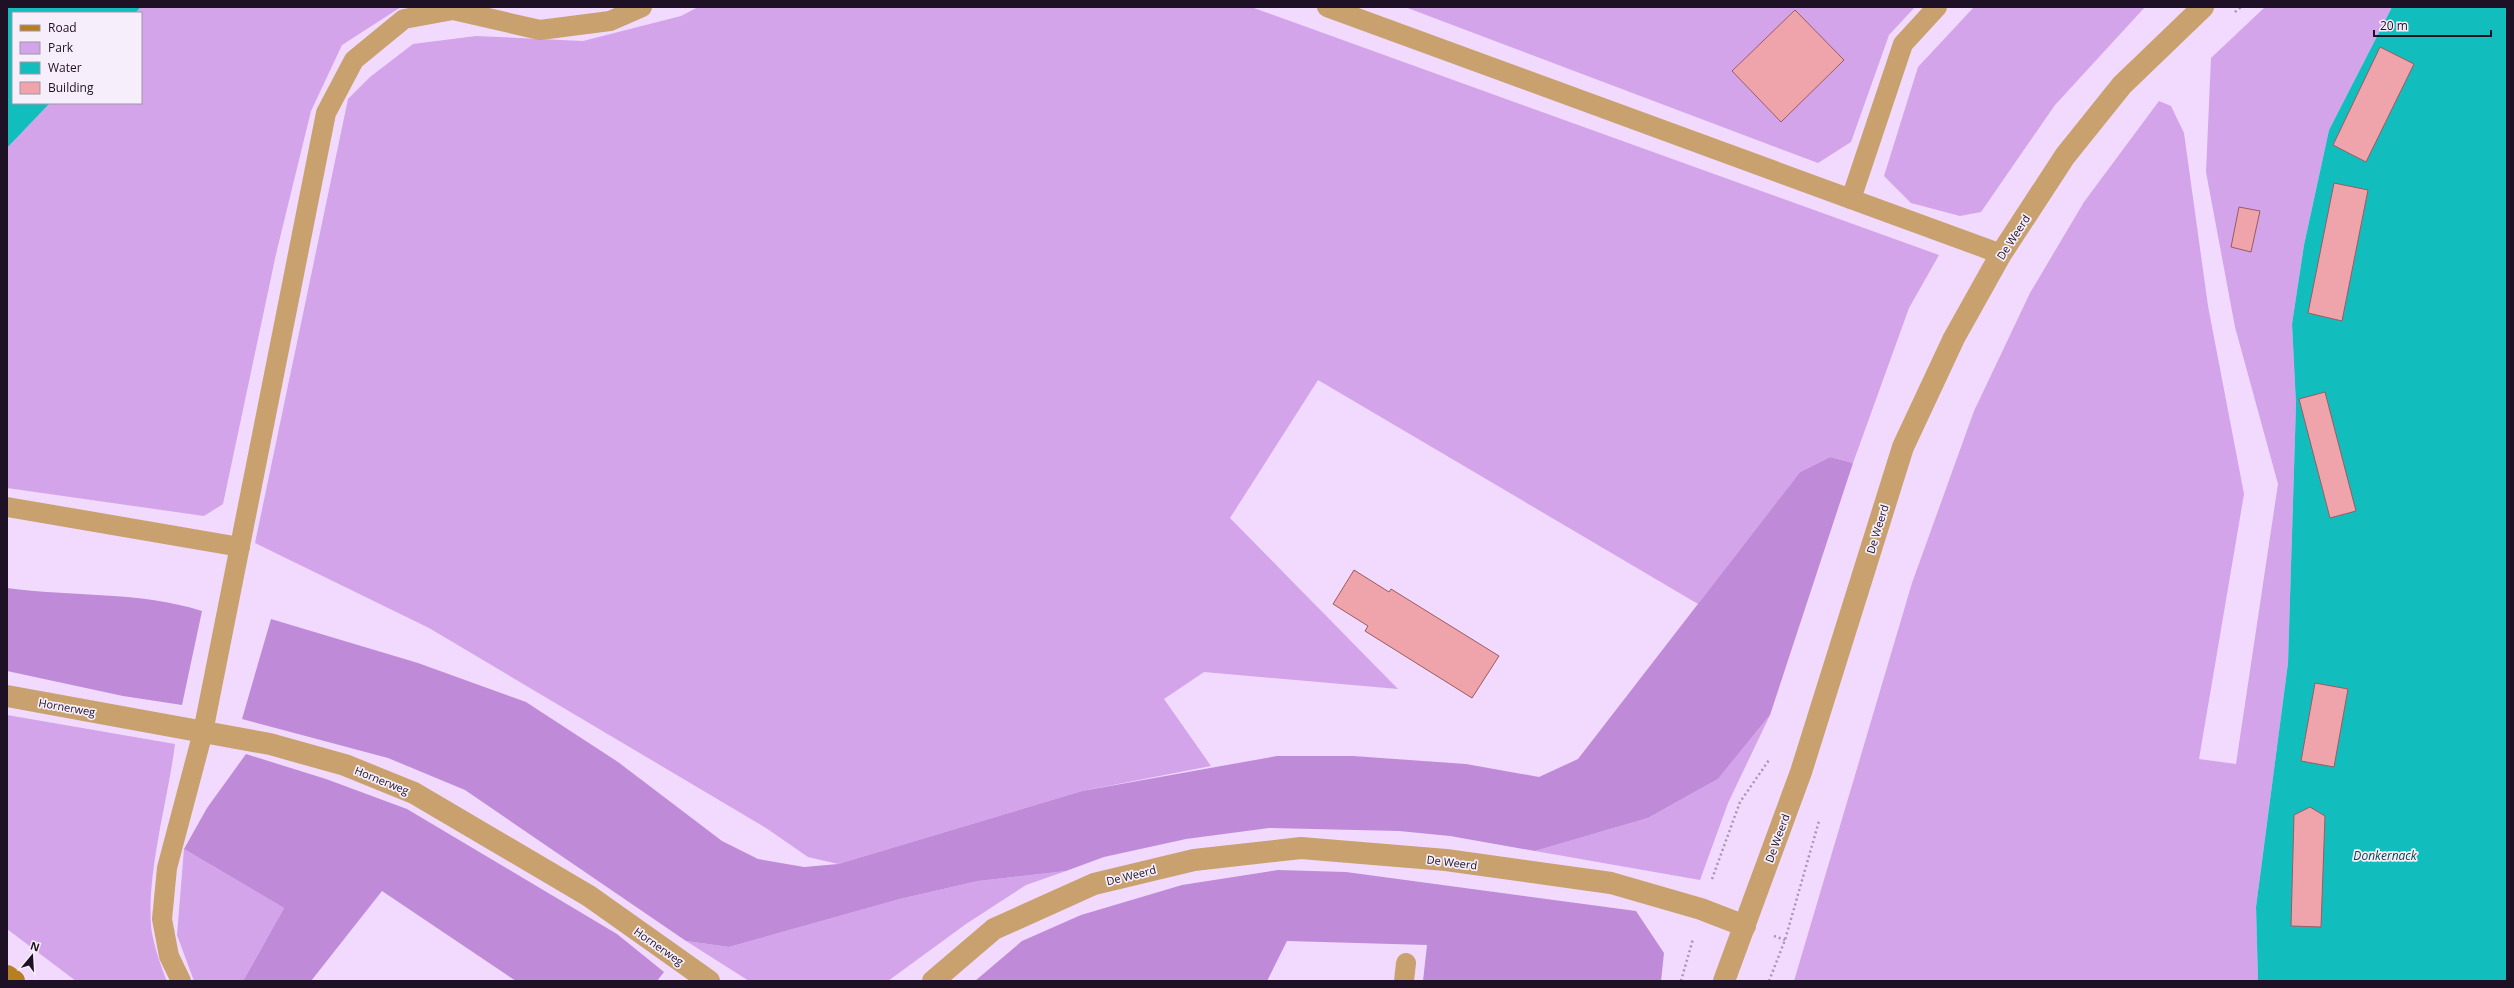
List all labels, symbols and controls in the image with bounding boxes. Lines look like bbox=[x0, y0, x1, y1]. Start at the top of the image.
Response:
legend bbox=[12, 12, 142, 104]
scale bar bbox=[2374, 12, 2491, 38]
text: 20 m bbox=[2380, 17, 2408, 34]
text: Road bbox=[48, 19, 77, 36]
text: Park bbox=[48, 39, 74, 56]
text: Water bbox=[48, 59, 82, 76]
text: Building bbox=[48, 79, 94, 96]
street label: De Weerd bbox=[1993, 212, 2033, 262]
street label: De Weerd bbox=[1862, 503, 1892, 555]
street label: Hornerweg bbox=[37, 695, 97, 719]
street label: Hornerweg bbox=[353, 762, 411, 798]
street label: De Weerd bbox=[1761, 812, 1793, 864]
water label: Donkernack bbox=[2353, 847, 2418, 864]
street label: De Weerd bbox=[1426, 851, 1478, 873]
street label: De Weerd bbox=[1105, 862, 1157, 888]
street label: Hornerweg bbox=[631, 923, 687, 969]
north arrow bbox=[12, 936, 52, 976]
text: N bbox=[29, 937, 42, 955]

